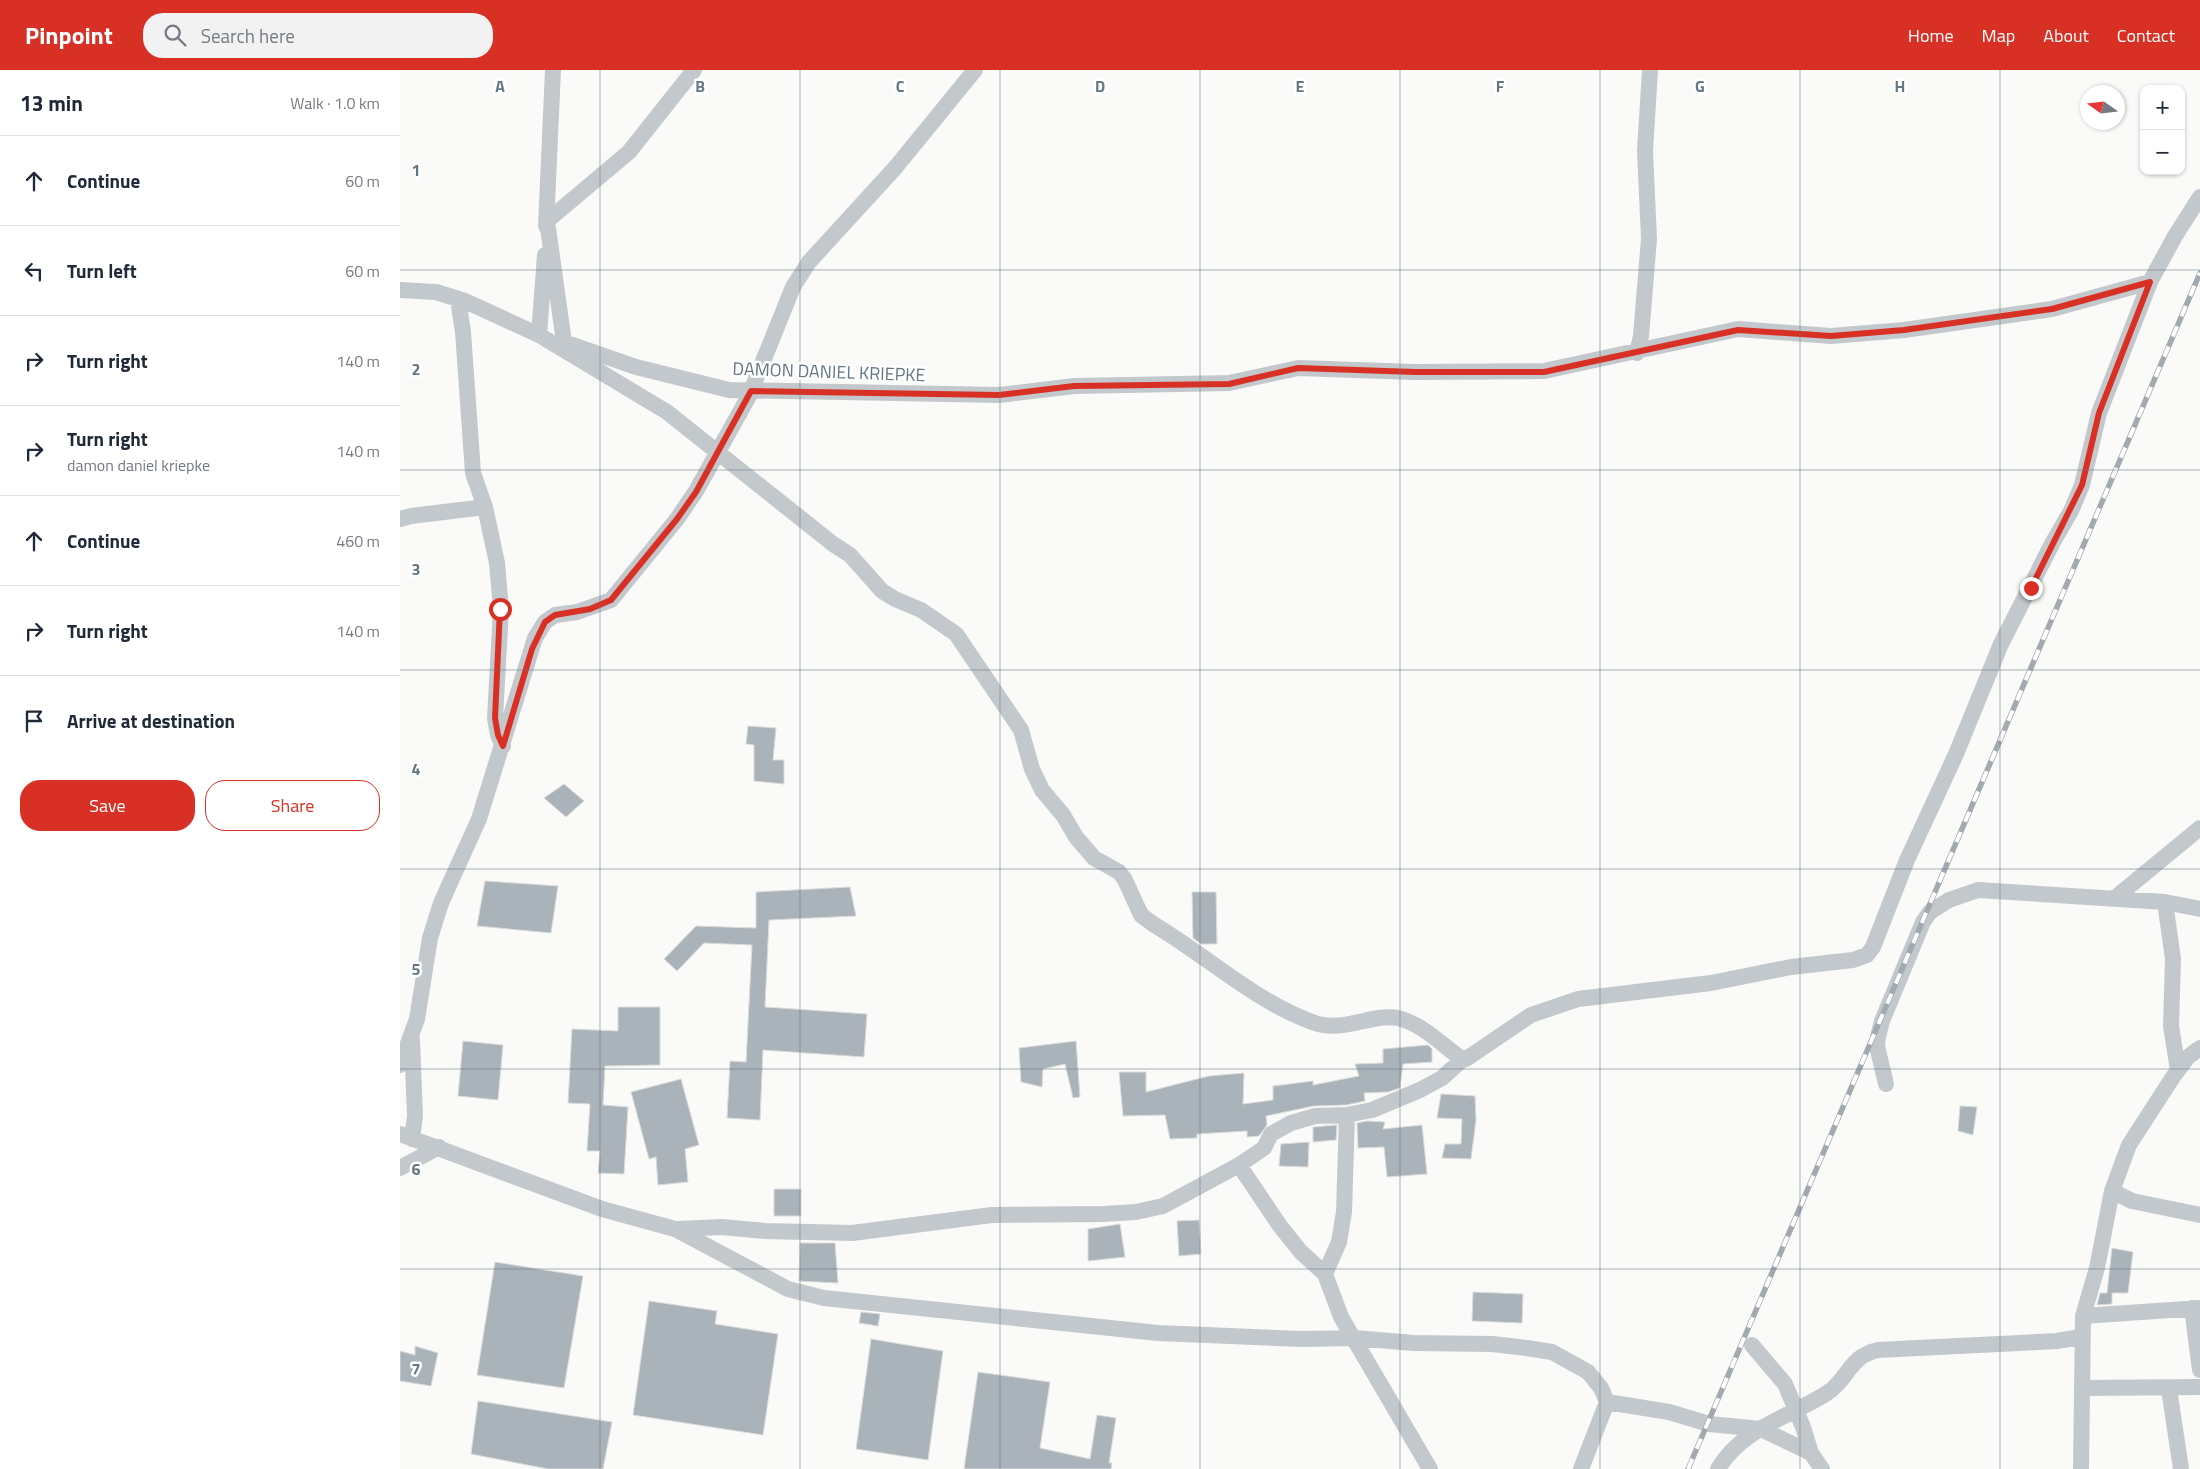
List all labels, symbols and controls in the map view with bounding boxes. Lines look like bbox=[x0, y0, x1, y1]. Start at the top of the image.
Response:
search box bbox=[143, 13, 493, 58]
text: Pinpoint bbox=[25, 17, 113, 53]
icon: search bbox=[161, 21, 189, 49]
text: Search here bbox=[201, 21, 295, 50]
text: Home bbox=[1908, 22, 1954, 49]
text: Map bbox=[1982, 22, 2015, 49]
text: About bbox=[2043, 22, 2089, 49]
text: Contact bbox=[2117, 22, 2175, 49]
text: A bbox=[495, 74, 505, 98]
text: B bbox=[695, 74, 705, 98]
text: C bbox=[896, 74, 905, 98]
text: D bbox=[1095, 74, 1105, 98]
text: E bbox=[1296, 74, 1305, 98]
text: F bbox=[1496, 74, 1505, 98]
text: G bbox=[1695, 74, 1705, 98]
text: H bbox=[1895, 74, 1905, 98]
north arrow bbox=[2080, 85, 2125, 130]
map controls bbox=[2140, 85, 2185, 175]
button: + bbox=[2140, 85, 2185, 130]
text: 13 min bbox=[20, 87, 83, 119]
text: Walk · 1.0 km bbox=[290, 91, 380, 115]
button: − bbox=[2140, 130, 2185, 175]
text: 1 bbox=[412, 158, 420, 182]
text: Continue bbox=[67, 166, 140, 195]
icon: ahead bbox=[20, 167, 48, 195]
text: 60 m bbox=[345, 169, 380, 193]
text: Turn left bbox=[67, 256, 137, 285]
icon: left bbox=[20, 257, 48, 285]
text: 60 m bbox=[345, 259, 380, 283]
text: Turn right bbox=[67, 346, 148, 375]
icon: right bbox=[20, 347, 48, 375]
text: 140 m bbox=[336, 349, 380, 373]
street label: DAMON DANIEL KRIEPKE bbox=[732, 355, 926, 388]
text: 2 bbox=[412, 357, 420, 381]
text: Turn right bbox=[67, 424, 148, 453]
icon: right bbox=[20, 437, 48, 465]
text: 140 m bbox=[336, 439, 380, 463]
text: damon daniel kriepke bbox=[67, 453, 210, 477]
text: Continue bbox=[67, 526, 140, 555]
icon: ahead bbox=[20, 527, 48, 555]
text: 460 m bbox=[336, 529, 380, 553]
text: 3 bbox=[412, 557, 420, 581]
route end bbox=[2020, 577, 2043, 600]
route start bbox=[489, 598, 512, 621]
text: Turn right bbox=[67, 616, 148, 645]
icon: right bbox=[20, 617, 48, 645]
text: 140 m bbox=[336, 619, 380, 643]
text: Arrive at destination bbox=[67, 706, 235, 735]
icon: arrive bbox=[20, 707, 48, 735]
text: 4 bbox=[412, 757, 421, 781]
button: Save bbox=[20, 780, 195, 831]
button: Share bbox=[205, 780, 380, 831]
text: 5 bbox=[412, 957, 421, 981]
text: 6 bbox=[412, 1157, 421, 1181]
text: 7 bbox=[412, 1357, 420, 1381]

